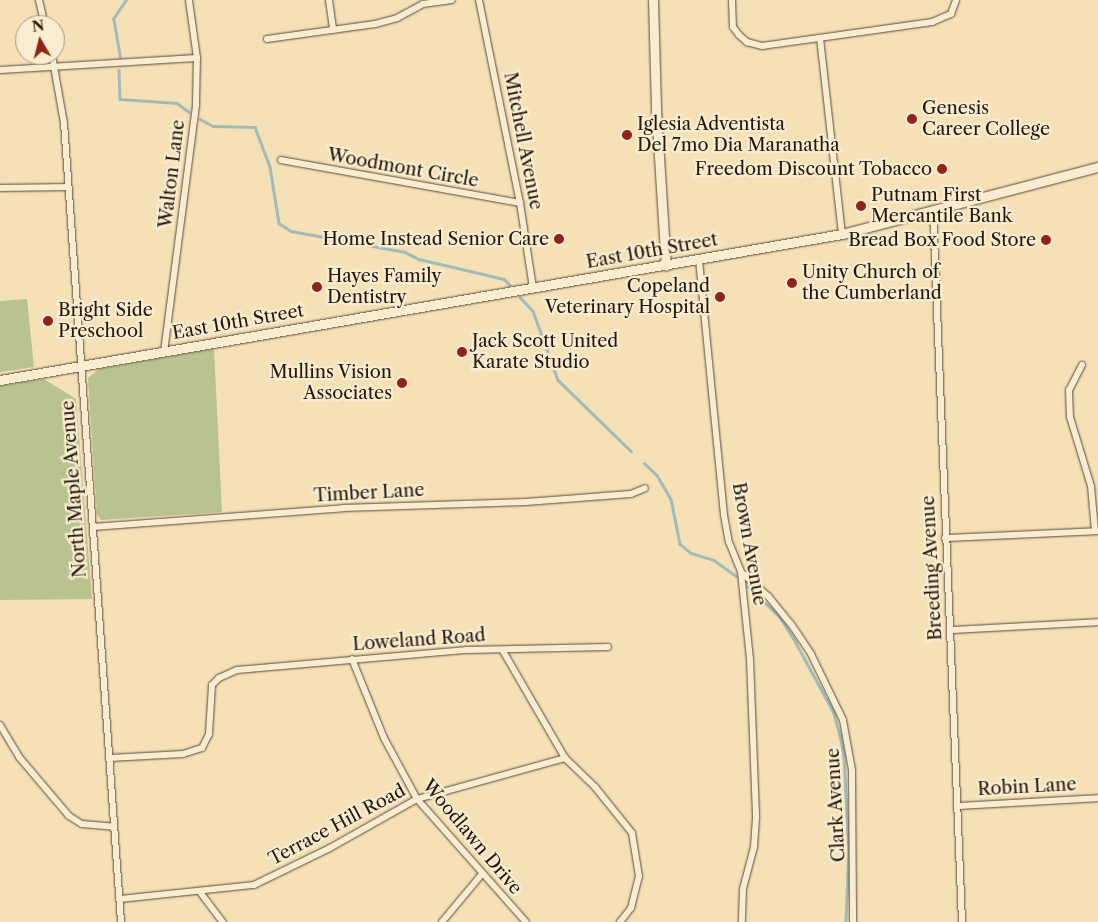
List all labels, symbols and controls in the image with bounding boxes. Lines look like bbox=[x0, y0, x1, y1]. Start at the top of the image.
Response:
north arrow bbox=[15, 15, 65, 65]
text: N bbox=[31, 16, 45, 36]
street label: Mitchell Avenue bbox=[499, 70, 547, 212]
place label: Genesis Career College bbox=[922, 98, 1050, 140]
marker: Genesis Career College bbox=[906, 113, 918, 125]
place label: Iglesia Adventista Del 7mo Dia Maranatha bbox=[637, 114, 840, 156]
street label: Walton Lane bbox=[155, 119, 189, 229]
marker: Iglesia Adventista Del 7mo Dia Maranatha bbox=[621, 129, 633, 141]
street label: Woodmont Circle bbox=[326, 144, 480, 192]
place label: Freedom Discount Tobacco bbox=[694, 158, 932, 180]
marker: Freedom Discount Tobacco bbox=[936, 163, 948, 175]
place label: Putnam First Mercantile Bank bbox=[871, 185, 1012, 228]
marker: Putnam First Mercantile Bank bbox=[855, 200, 867, 212]
place label: Home Instead Senior Care bbox=[322, 228, 549, 250]
street label: East 10th Street bbox=[585, 229, 719, 273]
place label: Bread Box Food Store bbox=[848, 229, 1036, 251]
marker: Home Instead Senior Care bbox=[553, 233, 565, 245]
marker: Bread Box Food Store bbox=[1040, 234, 1052, 246]
place label: Unity Church of the Cumberland bbox=[802, 262, 942, 304]
place label: Hayes Family Dentistry bbox=[327, 266, 442, 308]
place label: Copeland Veterinary Hospital bbox=[544, 276, 710, 318]
marker: Unity Church of the Cumberland bbox=[786, 277, 798, 289]
marker: Hayes Family Dentistry bbox=[311, 281, 323, 293]
marker: Copeland Veterinary Hospital bbox=[714, 291, 726, 303]
place label: Bright Side Preschool bbox=[58, 300, 153, 342]
street label: East 10th Street bbox=[171, 300, 305, 344]
marker: Bright Side Preschool bbox=[42, 315, 54, 327]
place label: Jack Scott United Karate Studio bbox=[472, 331, 619, 374]
marker: Jack Scott United Karate Studio bbox=[456, 346, 468, 358]
place label: Mullins Vision Associates bbox=[269, 362, 392, 404]
marker: Mullins Vision Associates bbox=[396, 377, 408, 389]
street label: North Maple Avenue bbox=[57, 399, 91, 579]
street label: Timber Lane bbox=[313, 479, 425, 507]
street label: Brown Avenue bbox=[727, 480, 771, 608]
street label: Breeding Avenue bbox=[917, 495, 947, 641]
street label: Loweland Road bbox=[352, 625, 486, 655]
street label: Clark Avenue bbox=[822, 747, 850, 863]
street label: Robin Lane bbox=[977, 774, 1077, 800]
street label: Woodlawn Drive bbox=[418, 775, 526, 899]
street label: Terrace Hill Road bbox=[265, 780, 409, 870]

